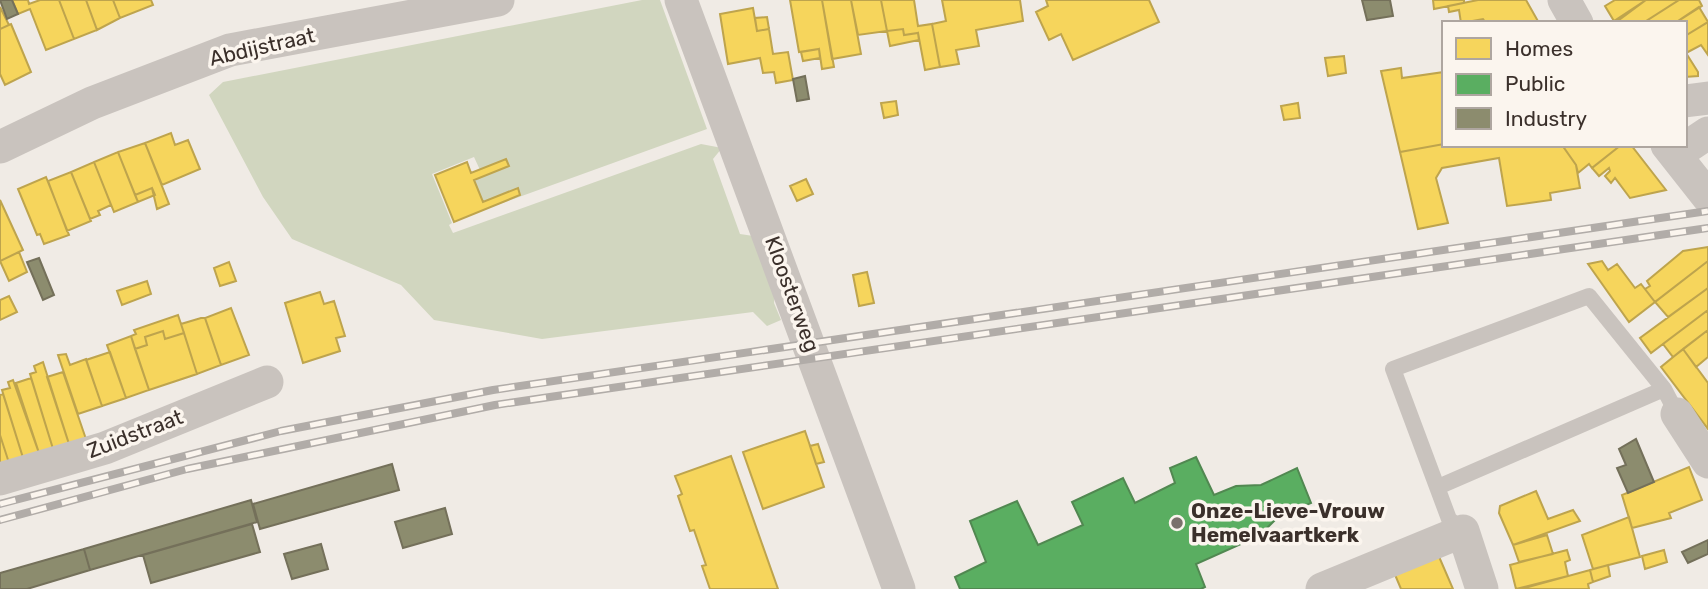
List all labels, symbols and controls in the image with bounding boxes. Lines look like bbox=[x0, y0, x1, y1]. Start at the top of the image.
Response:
legend bbox=[1442, 21, 1687, 147]
street label: Abdijstraat bbox=[207, 22, 317, 71]
text: Homes bbox=[1505, 36, 1573, 61]
text: Public bbox=[1505, 71, 1565, 96]
text: Industry bbox=[1505, 106, 1587, 131]
street label: Kloosterweg bbox=[760, 233, 825, 355]
street label: Zuidstraat bbox=[83, 404, 186, 463]
place label: Onze-Lieve-Vrouw Hemelvaartkerk bbox=[1191, 498, 1385, 547]
marker: Onze-Lieve-Vrouw Hemelvaartkerk bbox=[1169, 515, 1185, 531]

